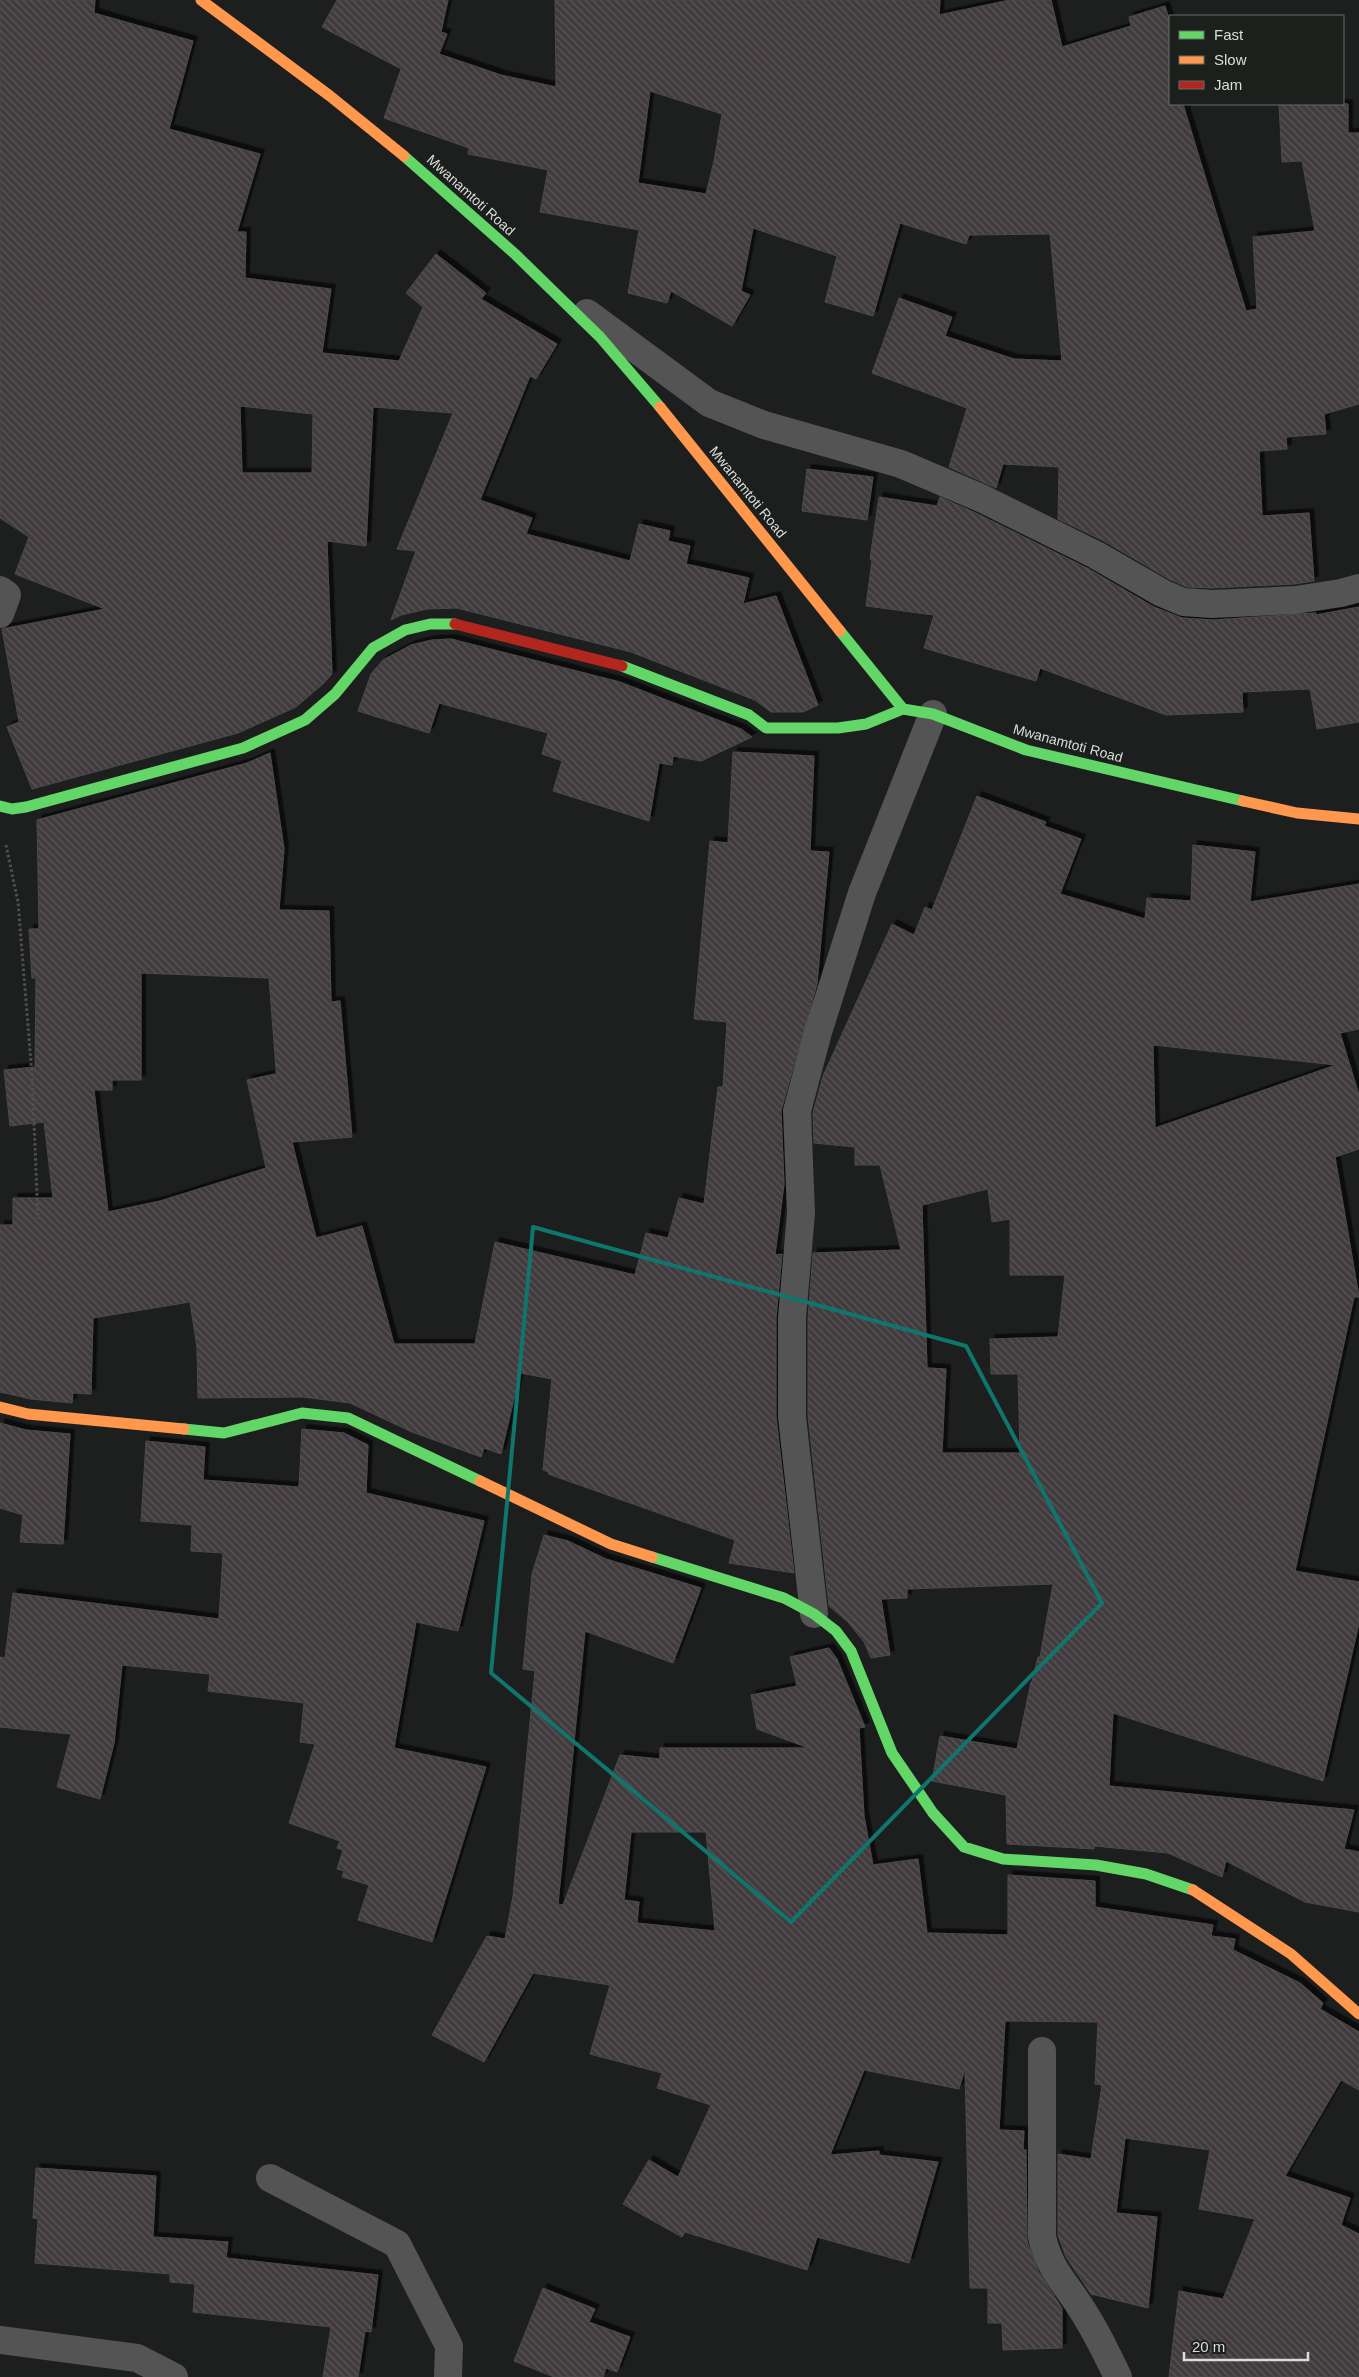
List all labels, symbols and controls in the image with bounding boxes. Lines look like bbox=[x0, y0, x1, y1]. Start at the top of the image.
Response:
legend bbox=[1169, 15, 1344, 105]
text: Fast bbox=[1214, 26, 1244, 43]
text: Slow bbox=[1214, 51, 1247, 68]
text: Jam bbox=[1214, 76, 1242, 93]
street label: Mwanamtoti Road bbox=[424, 151, 518, 239]
street label: Mwanamtoti Road bbox=[706, 443, 790, 541]
street label: Mwanamtoti Road bbox=[1011, 721, 1125, 765]
scale bar bbox=[1184, 2330, 1308, 2362]
text: 20 m bbox=[1192, 2338, 1225, 2355]

